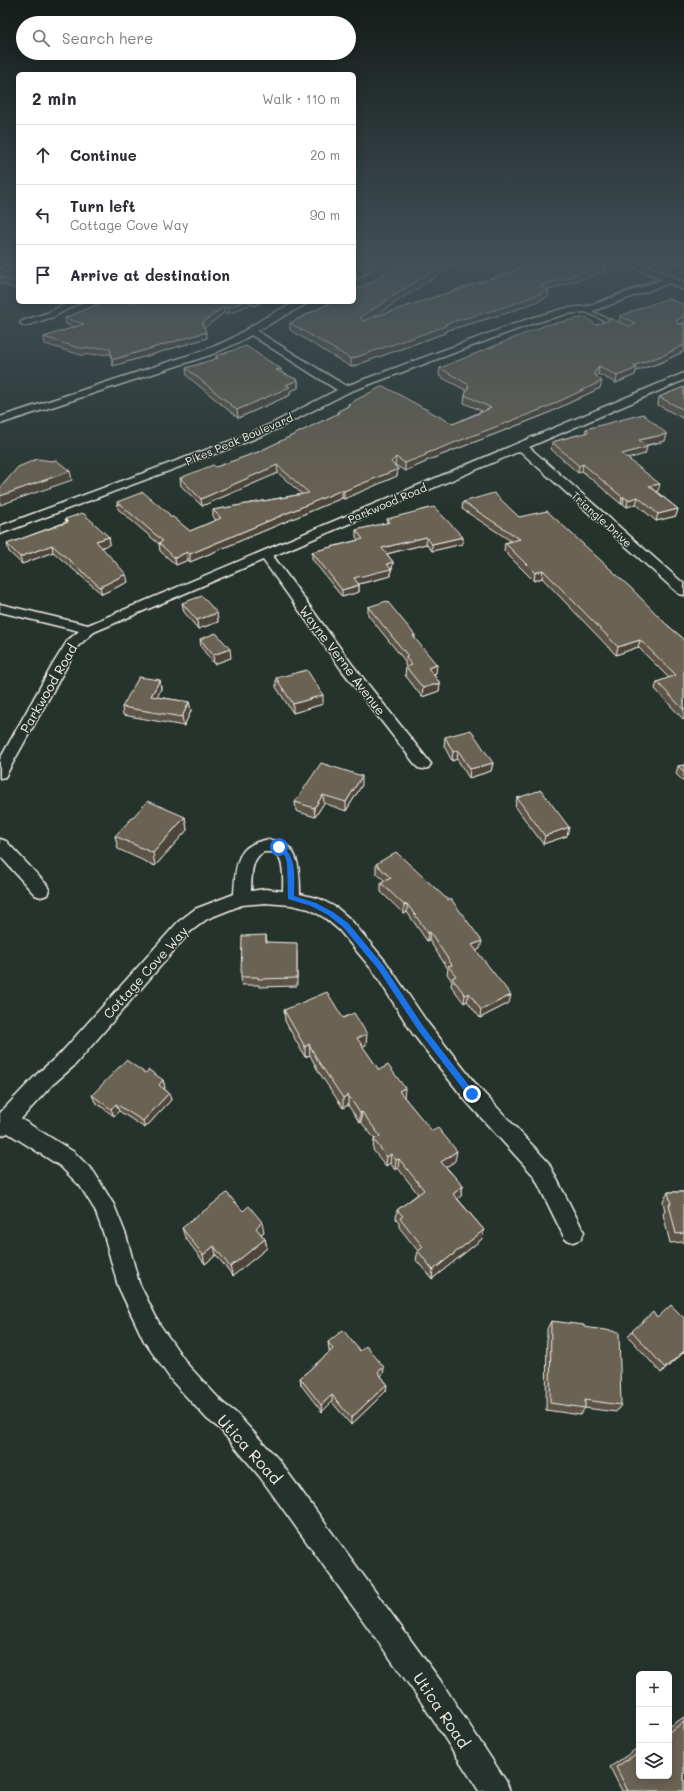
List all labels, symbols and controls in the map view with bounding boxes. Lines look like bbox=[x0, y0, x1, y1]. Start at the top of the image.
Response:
search box bbox=[16, 16, 356, 60]
icon: search bbox=[30, 27, 52, 49]
text: Search here bbox=[62, 28, 153, 48]
text: 2 min bbox=[32, 87, 77, 109]
text: Walk · 110 m bbox=[262, 90, 340, 107]
icon: ahead bbox=[32, 144, 54, 166]
text: Continue bbox=[70, 145, 137, 165]
text: 20 m bbox=[310, 146, 340, 163]
text: Turn left bbox=[70, 196, 135, 216]
icon: left bbox=[32, 204, 54, 226]
text: 90 m bbox=[310, 206, 340, 223]
text: Cottage Cove Way bbox=[70, 216, 189, 233]
icon: arrive bbox=[32, 264, 54, 286]
text: Arrive at destination bbox=[70, 265, 230, 285]
street label: Pikes Peak Boulevard bbox=[183, 410, 295, 468]
street label: Parkwood Road bbox=[345, 480, 429, 526]
street label: Triangle Drive bbox=[569, 488, 636, 550]
street label: Wayne Verne Avenue bbox=[296, 602, 390, 718]
street label: Parkwood Road bbox=[16, 641, 80, 735]
route start bbox=[270, 838, 288, 856]
street label: Cottage Cove Way bbox=[99, 922, 191, 1022]
route end bbox=[463, 1085, 481, 1103]
street label: Utica Road bbox=[213, 1410, 287, 1488]
street label: Utica Road bbox=[409, 1668, 475, 1752]
map controls bbox=[636, 1671, 672, 1779]
button: + bbox=[636, 1671, 672, 1707]
button: − bbox=[636, 1707, 672, 1743]
button: layers bbox=[636, 1743, 672, 1779]

